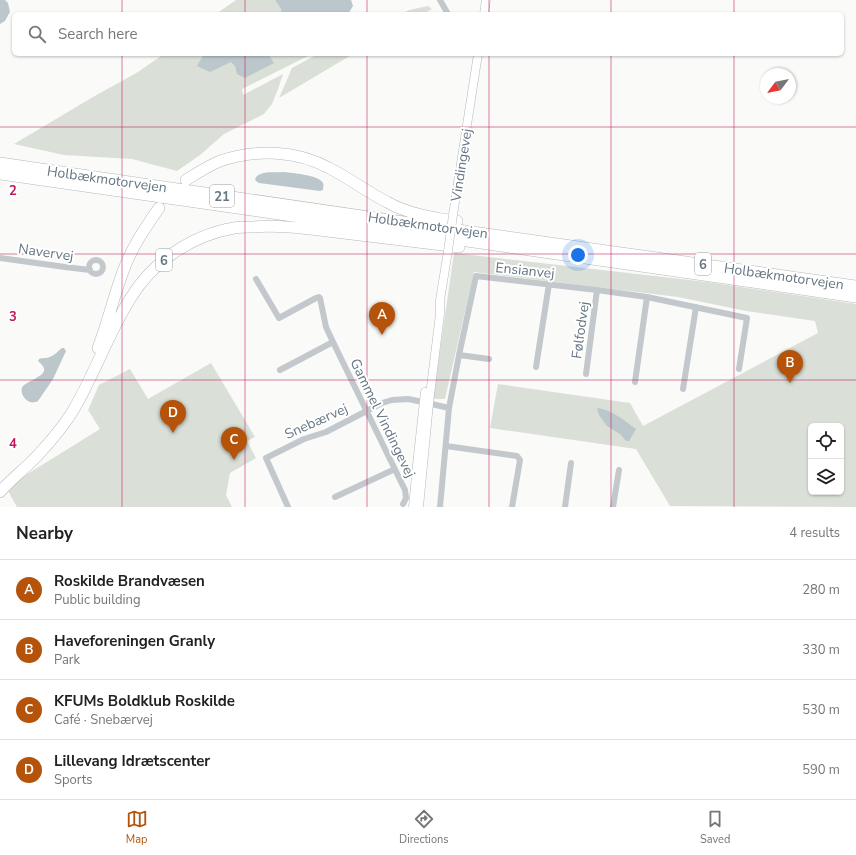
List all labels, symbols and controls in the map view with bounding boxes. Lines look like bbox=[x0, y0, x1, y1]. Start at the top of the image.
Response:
search box bbox=[12, 12, 844, 56]
icon: search bbox=[26, 23, 48, 45]
text: Search here bbox=[58, 24, 138, 44]
north arrow bbox=[760, 68, 796, 104]
street label: Vindingevej bbox=[446, 127, 477, 204]
street label: Holbækmotorvejen bbox=[46, 162, 168, 197]
text: 2 bbox=[9, 182, 17, 200]
road number: 21 bbox=[210, 185, 234, 207]
street label: Holbækmotorvejen bbox=[367, 208, 489, 243]
street label: Navervej bbox=[17, 239, 75, 266]
your location bbox=[568, 245, 588, 265]
road number: 6 bbox=[156, 249, 172, 271]
road number: 6 bbox=[695, 253, 711, 275]
street label: Ensianvej bbox=[494, 258, 555, 283]
street label: Holbækmotorvejen bbox=[723, 259, 845, 294]
street label: Følfodvej bbox=[567, 300, 594, 360]
pin: A bbox=[369, 302, 395, 335]
text: 3 bbox=[9, 308, 17, 326]
pin: B bbox=[777, 350, 803, 383]
street label: Gammel Vindingevej bbox=[345, 355, 420, 481]
street label: Snebærvej bbox=[281, 399, 351, 444]
pin: D bbox=[160, 400, 186, 433]
map controls bbox=[808, 423, 844, 495]
button: locate bbox=[808, 423, 844, 459]
pin: C bbox=[221, 427, 247, 460]
text: 4 bbox=[9, 435, 17, 453]
button: layers bbox=[808, 459, 844, 495]
text: Nearby bbox=[16, 522, 73, 545]
text: 4 results bbox=[789, 524, 840, 542]
text: Roskilde Brandvæsen bbox=[54, 571, 205, 591]
text: A bbox=[24, 581, 34, 599]
text: 280 m bbox=[802, 581, 840, 599]
text: Public building bbox=[54, 591, 141, 609]
text: Haveforeningen Granly bbox=[54, 631, 215, 651]
text: B bbox=[25, 641, 33, 659]
text: 330 m bbox=[802, 641, 840, 659]
text: Park bbox=[54, 651, 80, 669]
text: KFUMs Boldklub Roskilde bbox=[54, 691, 235, 711]
text: C bbox=[25, 701, 33, 719]
text: 530 m bbox=[802, 701, 840, 719]
text: Café · Snebærvej bbox=[54, 711, 153, 729]
text: Lillevang Idrætscenter bbox=[54, 751, 210, 771]
text: D bbox=[24, 761, 34, 779]
text: 590 m bbox=[802, 761, 840, 779]
text: Sports bbox=[54, 771, 93, 789]
tab: Map bbox=[126, 808, 148, 847]
tab: Directions bbox=[399, 808, 449, 847]
tab: Saved bbox=[700, 808, 730, 847]

